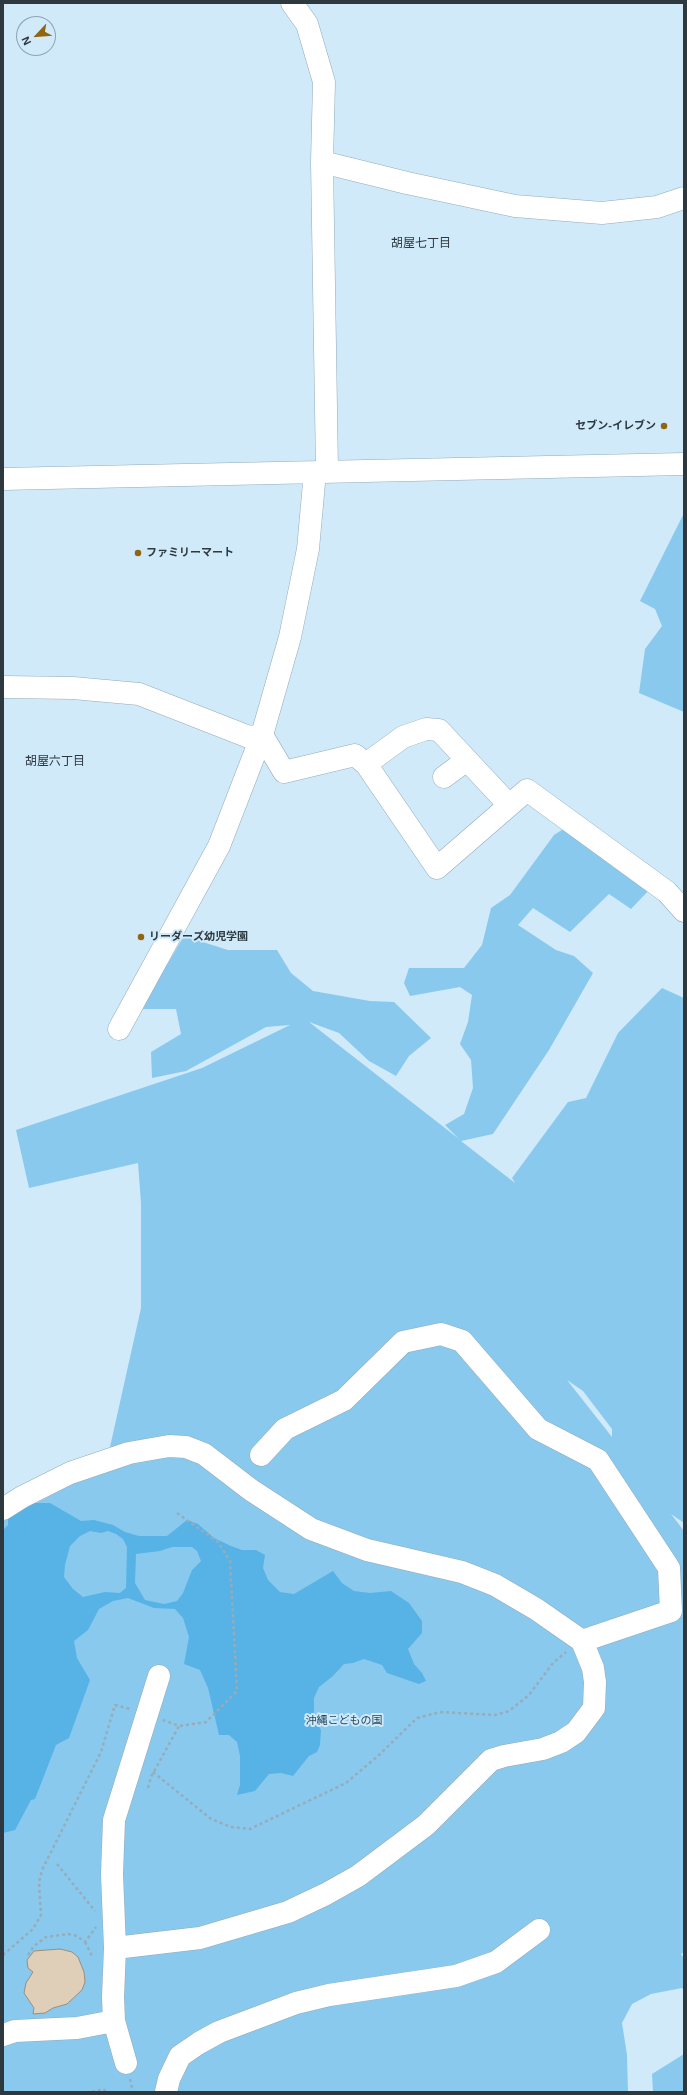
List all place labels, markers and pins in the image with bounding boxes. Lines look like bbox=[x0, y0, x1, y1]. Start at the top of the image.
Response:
place label: セブン-イレブン bbox=[575, 419, 656, 433]
marker: セブン-イレブン bbox=[659, 421, 669, 431]
place label: ファミリーマート bbox=[146, 546, 234, 560]
marker: ファミリーマート bbox=[133, 548, 143, 558]
place label: リーダーズ幼児学園 bbox=[149, 930, 248, 944]
marker: リーダーズ幼児学園 bbox=[136, 932, 146, 942]

